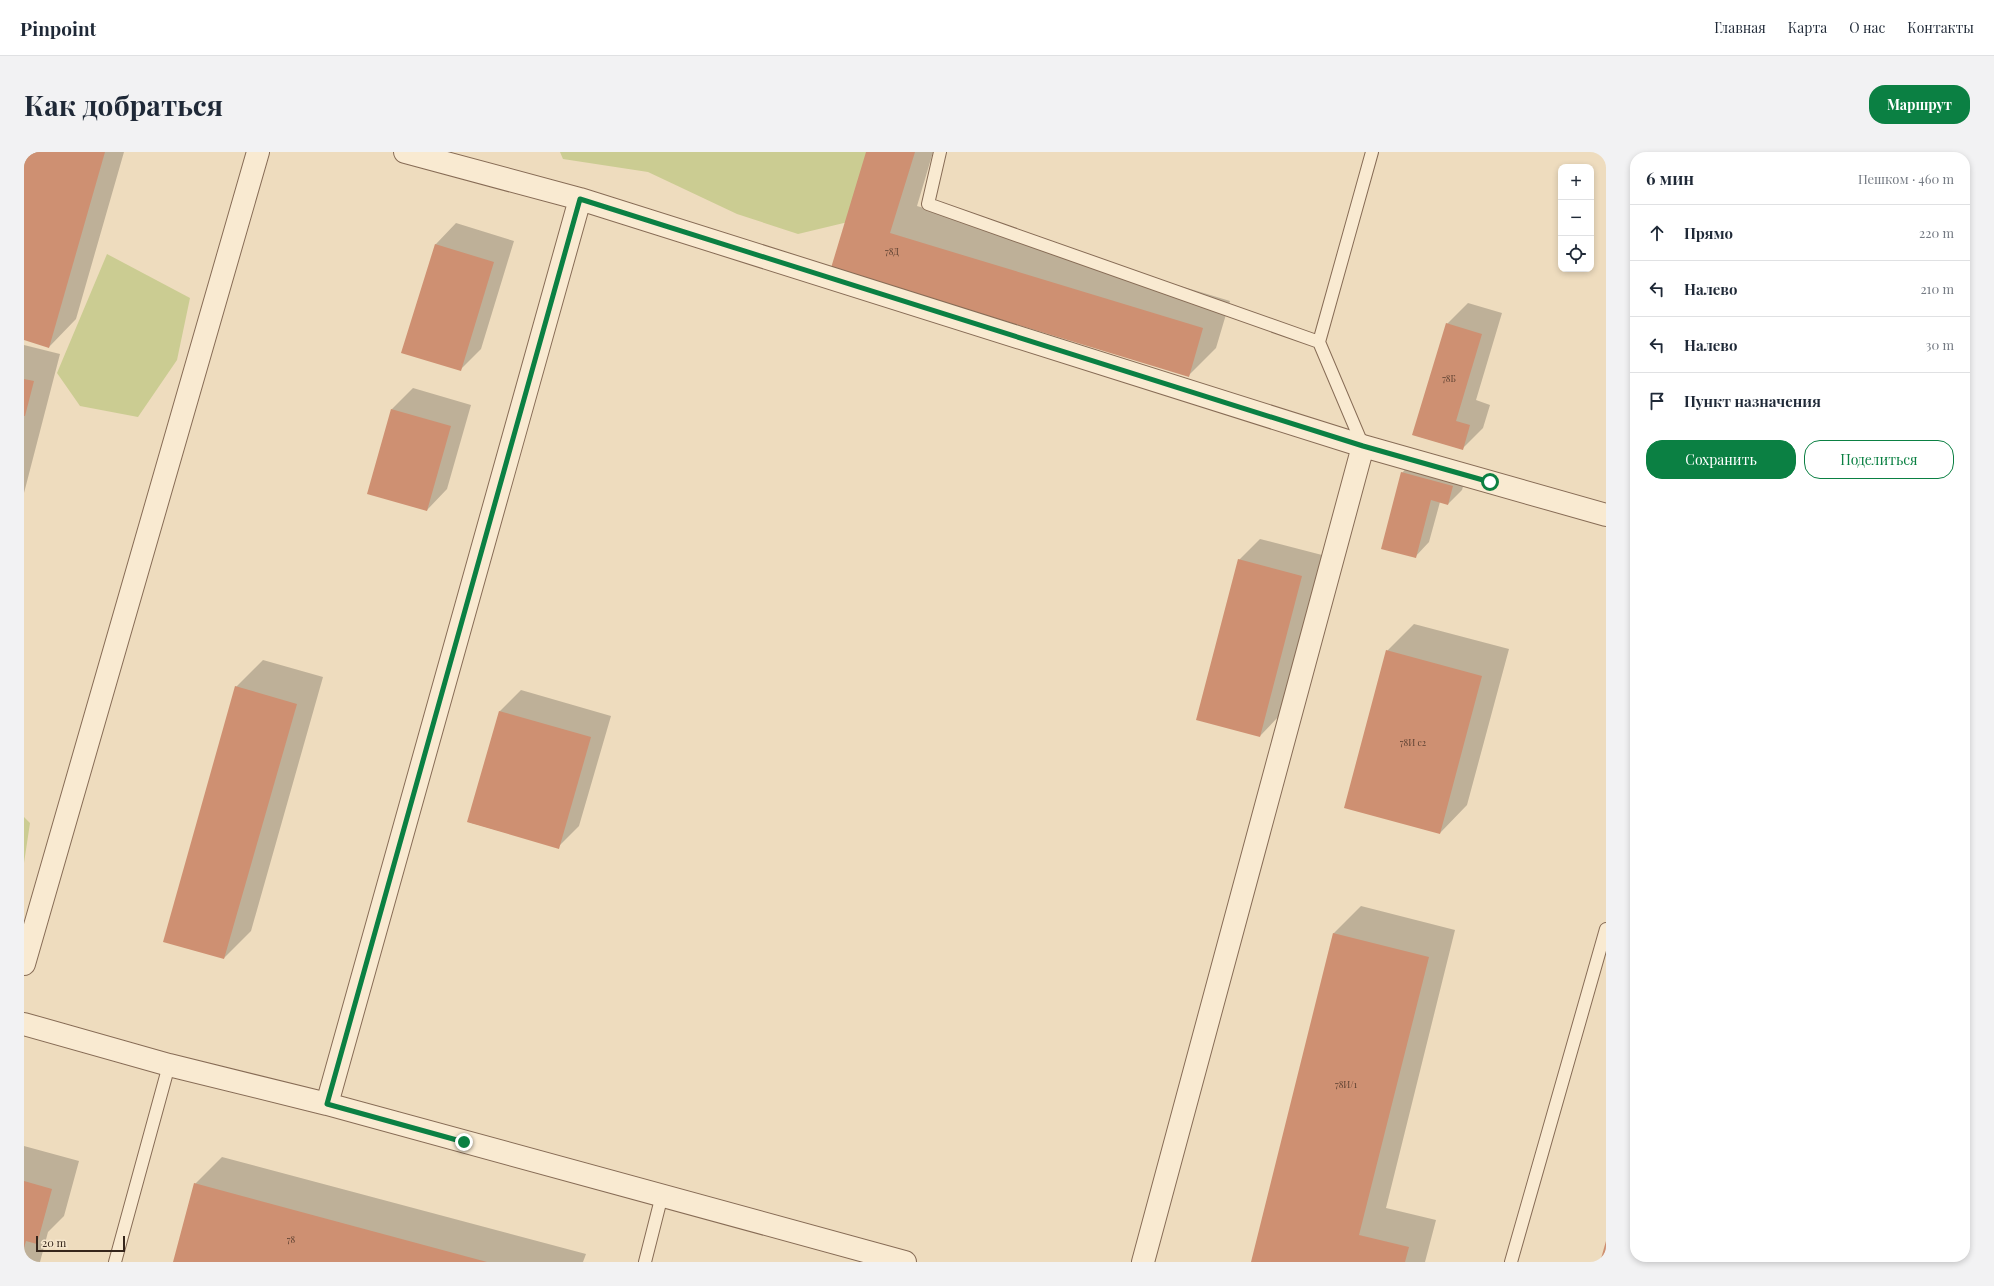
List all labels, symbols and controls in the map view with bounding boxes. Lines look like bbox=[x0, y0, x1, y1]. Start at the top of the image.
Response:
text: Pinpoint bbox=[20, 15, 96, 41]
text: Главная bbox=[1714, 18, 1766, 37]
text: Карта bbox=[1788, 18, 1827, 37]
text: О нас bbox=[1849, 18, 1885, 37]
text: Контакты bbox=[1907, 18, 1974, 37]
button: Маршрут bbox=[1869, 85, 1970, 124]
text: Как добраться bbox=[24, 86, 223, 123]
map controls bbox=[1558, 164, 1594, 272]
button: + bbox=[1558, 164, 1594, 200]
text: 6 мин bbox=[1646, 167, 1694, 189]
text: Пешком · 460 m bbox=[1858, 170, 1954, 187]
button: − bbox=[1558, 200, 1594, 236]
icon: ahead bbox=[1646, 222, 1668, 244]
text: Прямо bbox=[1684, 223, 1733, 243]
text: 220 m bbox=[1919, 224, 1954, 241]
button: locate bbox=[1558, 236, 1594, 272]
house number: 78Д bbox=[885, 245, 899, 257]
icon: left bbox=[1646, 278, 1668, 300]
text: Налево bbox=[1684, 279, 1737, 299]
text: 210 m bbox=[1920, 280, 1954, 297]
icon: left bbox=[1646, 334, 1668, 356]
text: Налево bbox=[1684, 335, 1737, 355]
text: 30 m bbox=[1926, 336, 1954, 353]
house number: 78Б bbox=[1442, 372, 1456, 384]
icon: arrive bbox=[1646, 390, 1668, 412]
text: Пункт назначения bbox=[1684, 391, 1821, 411]
button: Сохранить bbox=[1646, 440, 1796, 479]
button: Поделиться bbox=[1804, 440, 1954, 479]
route start bbox=[1481, 473, 1499, 491]
house number: 78И с2 bbox=[1400, 736, 1426, 748]
house number: 78И/1 bbox=[1335, 1078, 1358, 1090]
route end bbox=[455, 1133, 473, 1151]
house number: 78 bbox=[287, 1233, 295, 1245]
scale bar bbox=[36, 1234, 125, 1253]
text: 20 m bbox=[42, 1235, 66, 1250]

